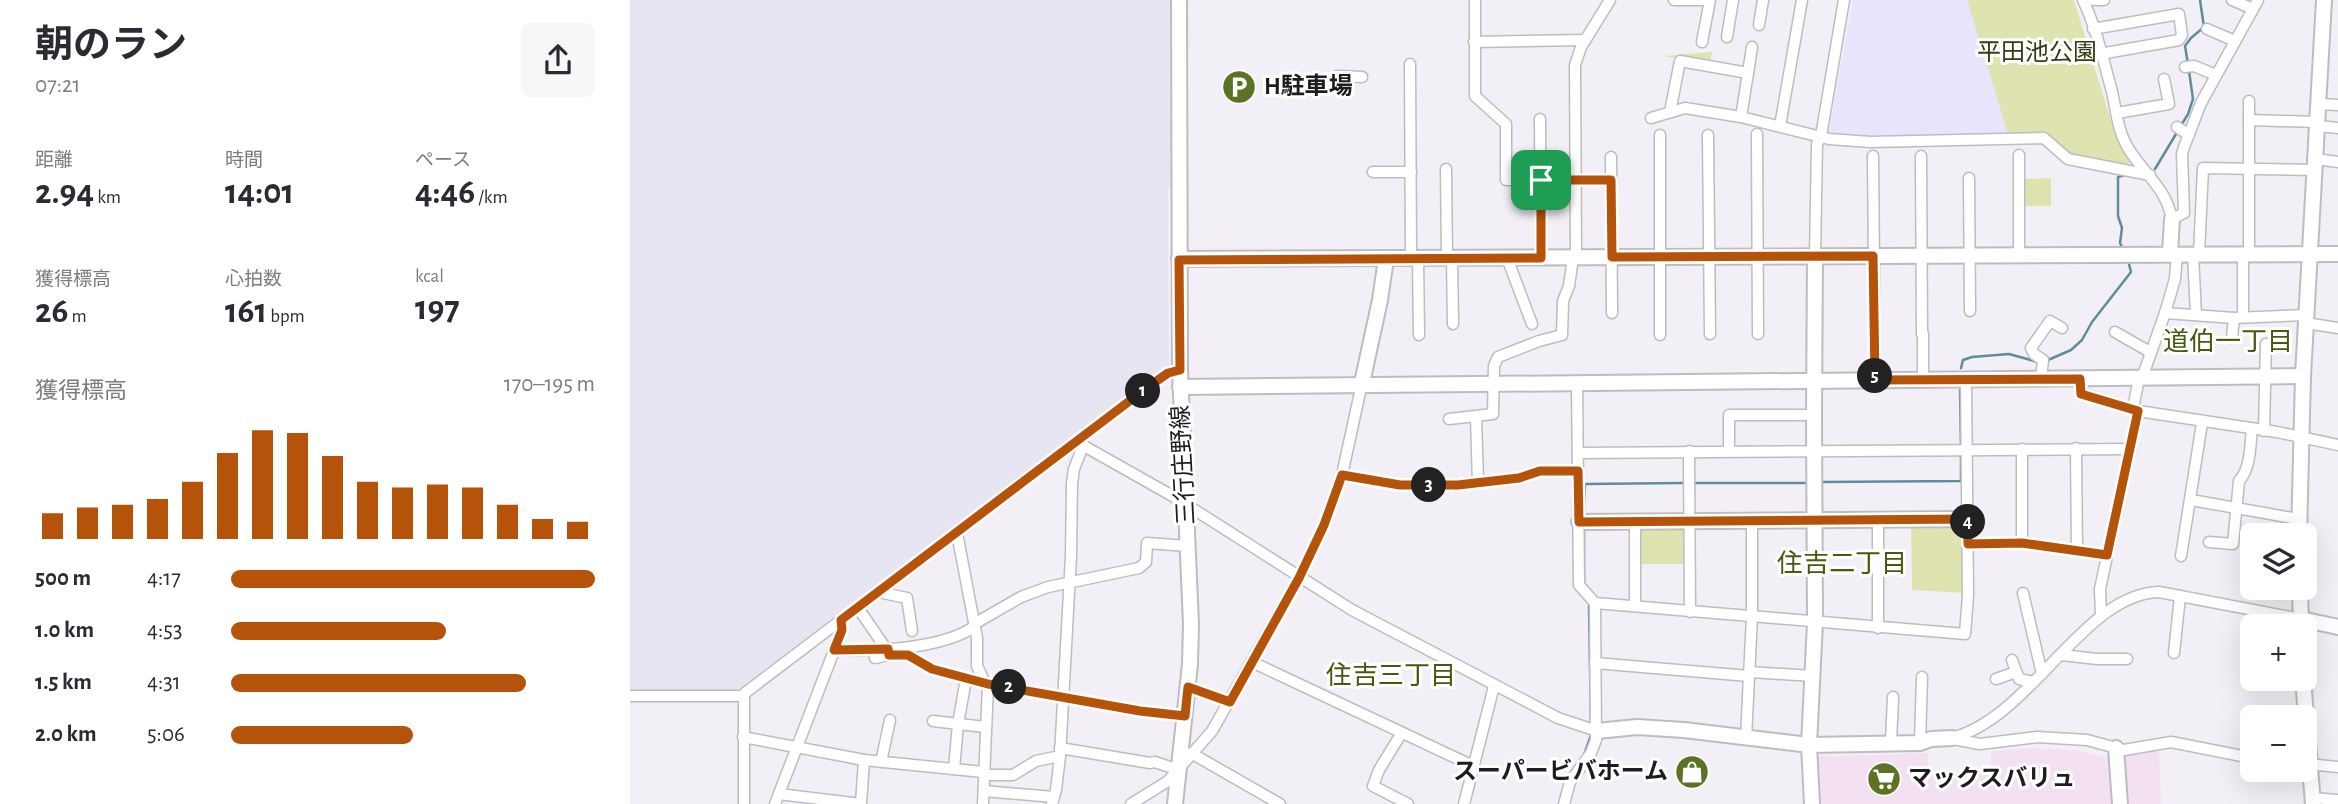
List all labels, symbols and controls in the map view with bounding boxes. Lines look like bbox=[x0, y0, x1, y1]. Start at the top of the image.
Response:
button: share bbox=[521, 23, 595, 97]
text: 朝のラン bbox=[35, 27, 187, 65]
park label: 平田池公園 bbox=[1977, 39, 2097, 65]
parking icon: H駐車場 bbox=[1220, 68, 1258, 106]
place label: H駐車場 bbox=[1264, 73, 1353, 99]
text: 07:21 bbox=[35, 74, 80, 97]
pin bbox=[1511, 150, 1571, 210]
text: 距離 bbox=[35, 151, 73, 170]
text: 時間 bbox=[225, 151, 263, 170]
text: ペース bbox=[415, 151, 471, 170]
icon: arrive bbox=[1522, 161, 1560, 199]
text: 2.94 bbox=[35, 175, 94, 210]
text: 14:01 bbox=[225, 175, 294, 210]
text: 4:46 bbox=[415, 175, 475, 210]
text: km bbox=[94, 188, 121, 207]
text: /km bbox=[475, 188, 508, 207]
text: kcal bbox=[415, 267, 444, 286]
text: 獲得標高 bbox=[35, 270, 111, 289]
text: 心拍数 bbox=[225, 270, 282, 289]
text: 197 bbox=[415, 291, 460, 326]
text: 26 bbox=[35, 294, 68, 329]
text: 161 bbox=[225, 294, 267, 329]
text: m bbox=[68, 307, 87, 326]
text: bpm bbox=[267, 307, 305, 326]
district label: 道伯一丁目 bbox=[2163, 328, 2293, 355]
pin: 5 bbox=[1858, 358, 1892, 394]
text: 5 bbox=[1870, 366, 1879, 385]
text: 170–195 m bbox=[504, 373, 595, 396]
pin: 1 bbox=[1126, 374, 1160, 408]
text: 獲得標高 bbox=[35, 380, 127, 403]
text: 1 bbox=[1139, 381, 1146, 400]
street label: 三行庄野線 bbox=[1167, 404, 1199, 526]
pin: 3 bbox=[1412, 468, 1446, 503]
text: 3 bbox=[1424, 475, 1433, 494]
pin: 4 bbox=[1950, 504, 1986, 540]
text: 4 bbox=[1963, 512, 1972, 531]
map controls bbox=[2240, 523, 2317, 782]
button: layers bbox=[2240, 523, 2317, 600]
district label: 住吉二丁目 bbox=[1777, 550, 1907, 577]
text: 500 m bbox=[35, 567, 91, 590]
text: 4:17 bbox=[147, 567, 181, 590]
button: + bbox=[2240, 614, 2317, 691]
text: 1.0 km bbox=[35, 619, 94, 642]
text: 4:53 bbox=[147, 619, 182, 642]
district label: 住吉三丁目 bbox=[1326, 662, 1456, 689]
pin: 2 bbox=[992, 670, 1026, 704]
text: 1.5 km bbox=[35, 671, 92, 694]
text: 4:31 bbox=[147, 671, 181, 694]
text: 2 bbox=[1004, 677, 1013, 696]
button: − bbox=[2240, 705, 2317, 782]
text: 2.0 km bbox=[35, 723, 97, 746]
text: 5:06 bbox=[147, 723, 185, 746]
shop icon: スーパービバホーム bbox=[1673, 753, 1711, 791]
place label: スーパービバホーム bbox=[1453, 758, 1668, 784]
supermarket icon: マックスバリュ bbox=[1865, 760, 1903, 798]
place label: マックスバリュ bbox=[1908, 765, 2075, 791]

